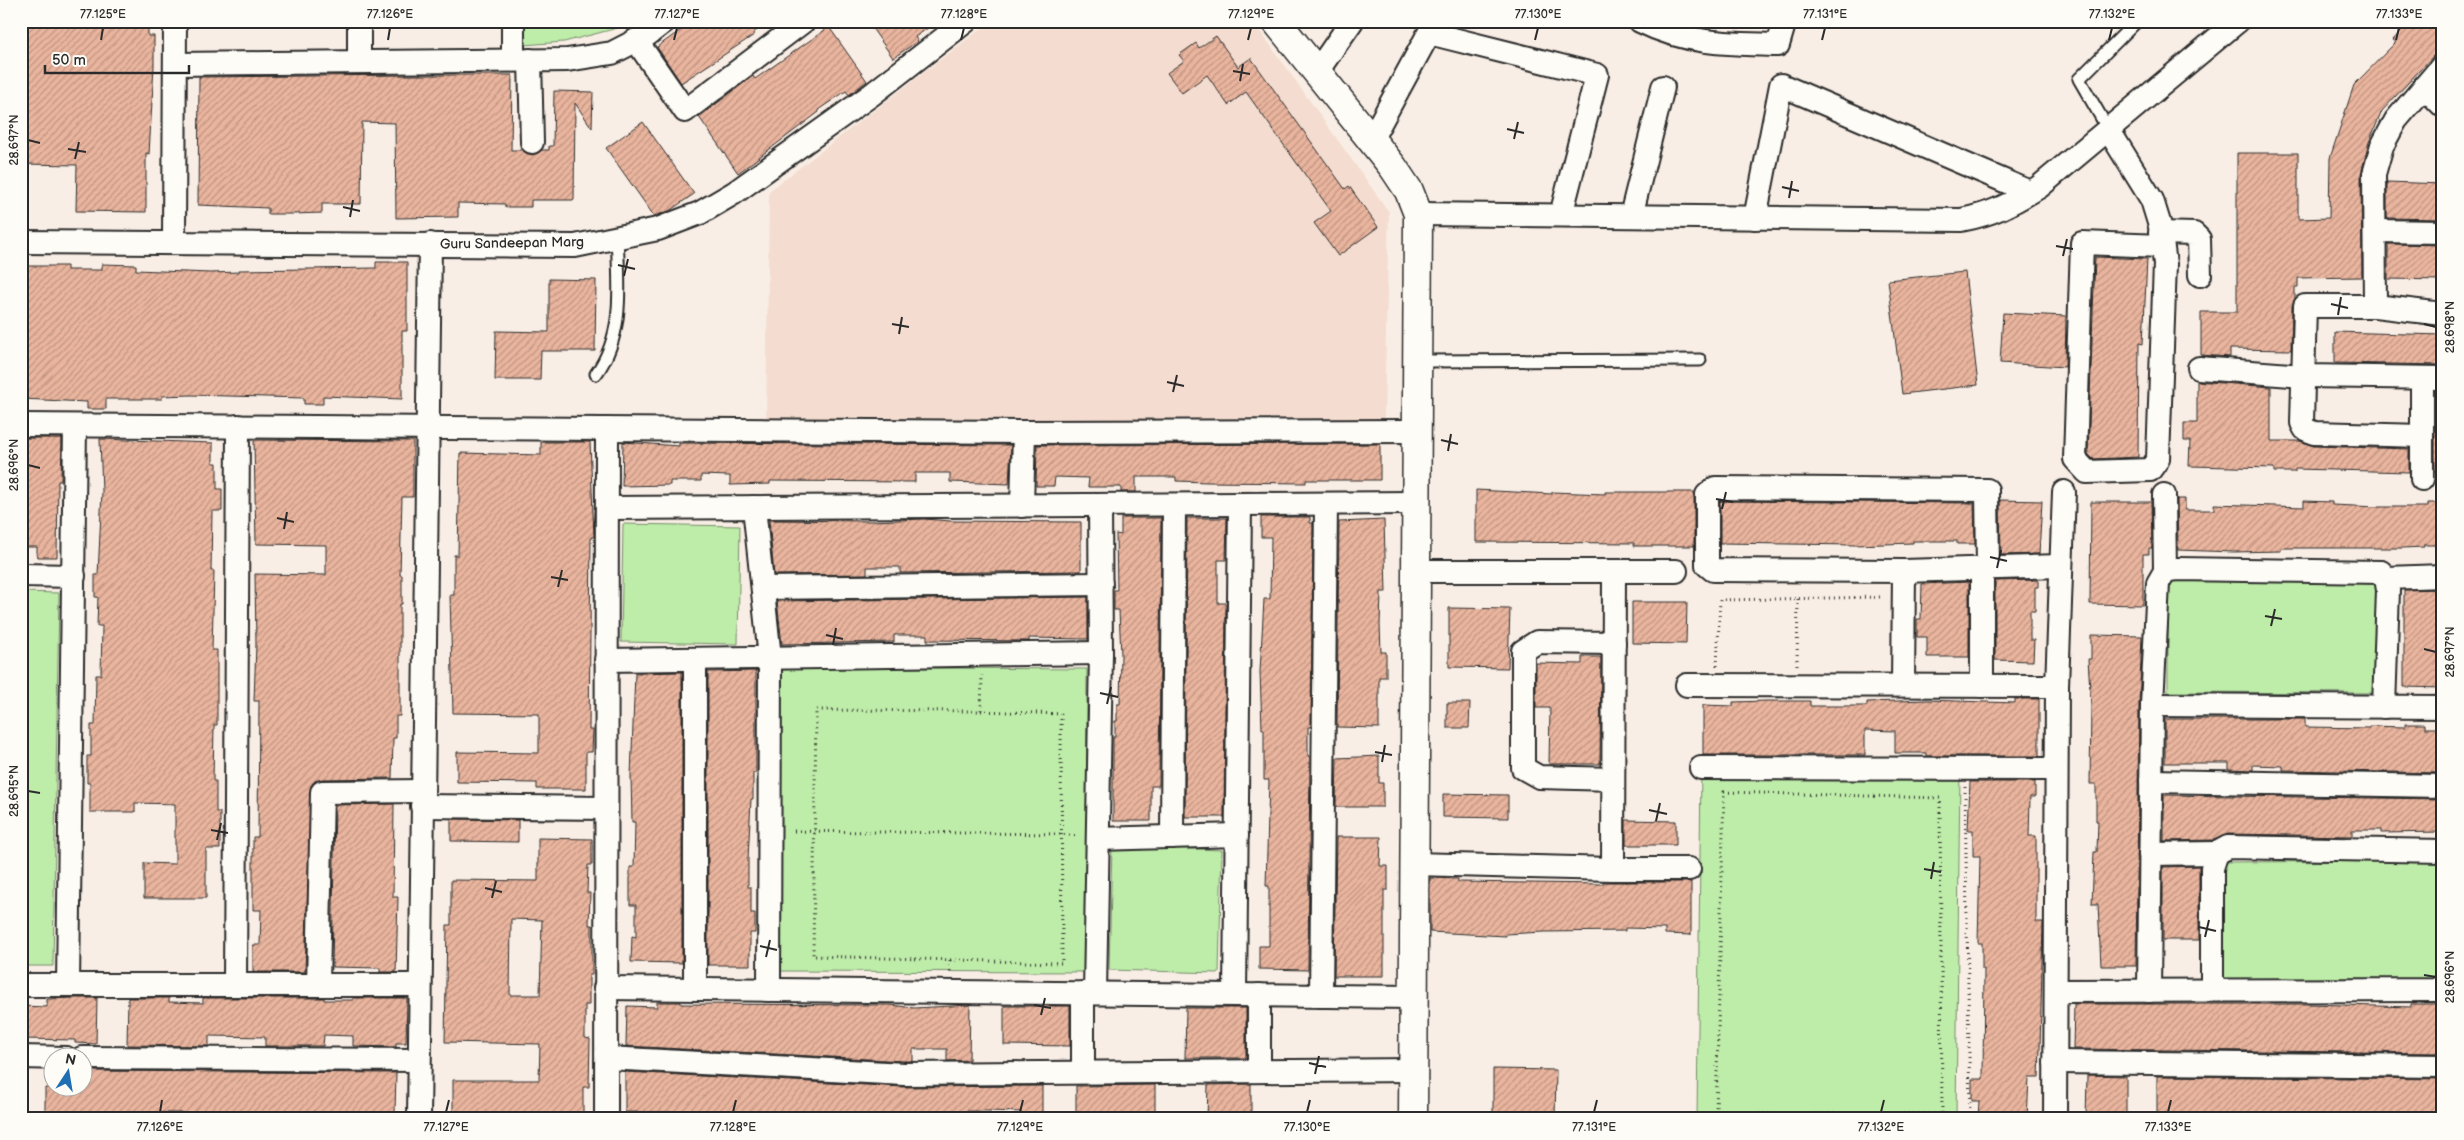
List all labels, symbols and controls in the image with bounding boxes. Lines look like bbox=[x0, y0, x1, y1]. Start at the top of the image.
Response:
text: 77.125°E bbox=[80, 7, 126, 22]
text: 77.126°E bbox=[367, 7, 413, 22]
text: 77.127°E bbox=[654, 7, 700, 22]
text: 77.128°E bbox=[941, 7, 987, 22]
text: 77.129°E bbox=[1228, 7, 1274, 22]
text: 77.130°E bbox=[1515, 7, 1561, 22]
text: 77.131°E bbox=[1803, 7, 1847, 22]
text: 77.132°E bbox=[2089, 7, 2135, 22]
text: 77.133°E bbox=[2376, 7, 2422, 22]
scale bar bbox=[45, 42, 189, 74]
text: 50 m bbox=[52, 51, 86, 70]
text: 28.697°N bbox=[7, 114, 22, 166]
street label: Guru Sandeepan Marg bbox=[440, 233, 584, 253]
text: 28.698°N bbox=[2443, 301, 2458, 353]
text: 28.696°N bbox=[7, 439, 22, 491]
text: 28.697°N bbox=[2443, 626, 2458, 678]
text: 28.695°N bbox=[7, 765, 22, 817]
text: 28.696°N bbox=[2443, 951, 2458, 1003]
north arrow bbox=[42, 1048, 92, 1098]
text: N bbox=[64, 1050, 78, 1069]
text: 77.126°E bbox=[137, 1120, 183, 1135]
text: 77.127°E bbox=[423, 1120, 469, 1135]
text: 77.128°E bbox=[710, 1120, 756, 1135]
text: 77.129°E bbox=[997, 1120, 1043, 1135]
text: 77.130°E bbox=[1284, 1120, 1330, 1135]
text: 77.131°E bbox=[1572, 1120, 1616, 1135]
text: 77.132°E bbox=[1858, 1120, 1904, 1135]
text: 77.133°E bbox=[2145, 1120, 2191, 1135]

